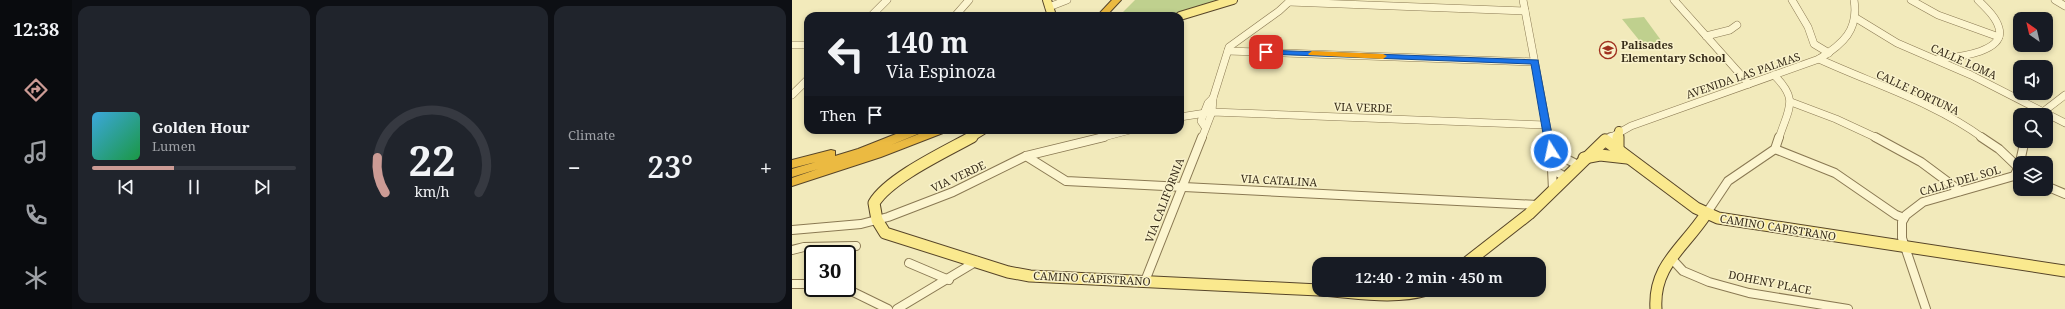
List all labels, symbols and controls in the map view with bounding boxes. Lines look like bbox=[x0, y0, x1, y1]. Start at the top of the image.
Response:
north arrow bbox=[2013, 12, 2053, 52]
map controls bbox=[2013, 12, 2053, 196]
text: 12:38 bbox=[13, 17, 59, 41]
text: 140 m bbox=[886, 23, 968, 61]
icon: left bbox=[820, 28, 872, 80]
pin bbox=[1249, 35, 1283, 69]
place label: Palisades Elementary School bbox=[1621, 37, 1726, 65]
school or university icon: Palisades Elementary School bbox=[1598, 40, 1618, 60]
street label: CALLE LOMA bbox=[1929, 40, 2000, 82]
icon: arrive bbox=[1255, 41, 1277, 63]
street label: AVENIDA LAS PALMAS bbox=[1684, 48, 1802, 102]
text: Via Espinoza bbox=[886, 59, 996, 83]
button: sound bbox=[2013, 60, 2053, 100]
street label: CALLE FORTUNA bbox=[1874, 66, 1962, 118]
icon: directions bbox=[22, 76, 50, 104]
street label: VIA VERDE bbox=[1334, 98, 1393, 116]
icon: arrive bbox=[864, 104, 886, 126]
text: Then bbox=[820, 105, 856, 125]
button: search bbox=[2013, 108, 2053, 148]
text: Golden Hour bbox=[152, 117, 250, 137]
text: Climate bbox=[568, 126, 615, 144]
position arrow bbox=[1530, 130, 1572, 172]
text: 22 bbox=[408, 131, 456, 187]
text: Lumen bbox=[152, 137, 196, 155]
icon: music bbox=[22, 138, 50, 166]
text: 23° bbox=[647, 146, 693, 187]
text: − bbox=[568, 152, 581, 182]
text: + bbox=[760, 152, 772, 182]
street label: VIA CALIFORNIA bbox=[1141, 155, 1187, 244]
button: layers bbox=[2013, 156, 2053, 196]
street label: VIA VERDE bbox=[928, 157, 988, 195]
street label: CALLE DEL SOL bbox=[1918, 161, 2002, 199]
street label: VIA CATALINA bbox=[1240, 171, 1318, 190]
icon: previous bbox=[115, 176, 137, 198]
icon: pause bbox=[183, 176, 205, 198]
icon: next bbox=[251, 176, 273, 198]
text: km/h bbox=[414, 181, 450, 200]
icon: phone bbox=[22, 201, 50, 229]
street label: CAMINO CAPISTRANO bbox=[1719, 210, 1837, 244]
speed limit sign: 30 bbox=[804, 245, 856, 297]
icon: climate bbox=[22, 264, 50, 292]
street label: CAMINO CAPISTRANO bbox=[1033, 267, 1151, 289]
text: 12:40 · 2 min · 450 m bbox=[1355, 267, 1503, 287]
street label: DOHENY PLACE bbox=[1727, 267, 1813, 297]

